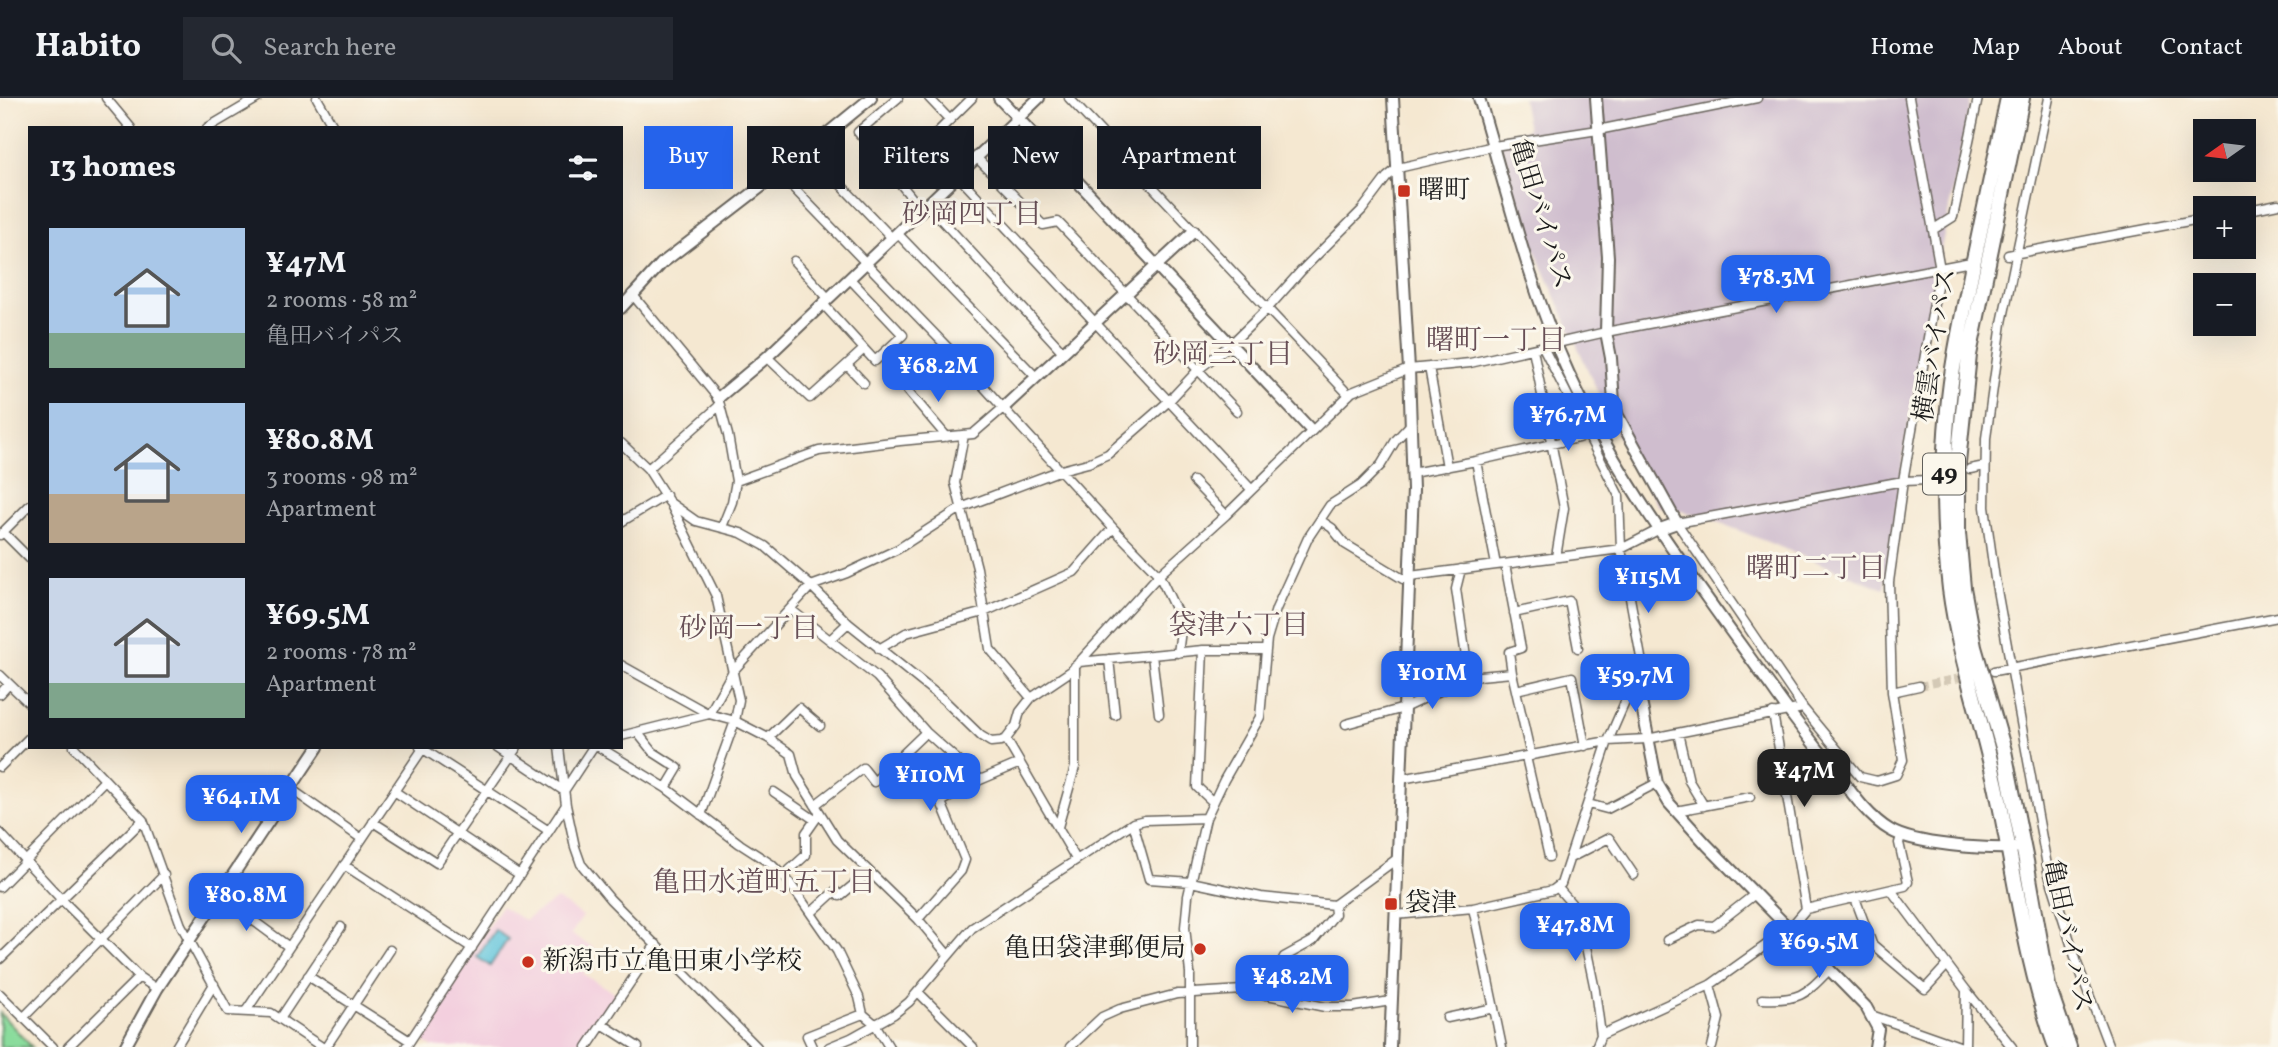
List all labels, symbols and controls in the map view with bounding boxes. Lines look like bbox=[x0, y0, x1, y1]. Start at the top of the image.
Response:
search box bbox=[183, 17, 673, 80]
text: Habito bbox=[35, 25, 141, 71]
icon: search bbox=[207, 29, 245, 67]
text: Search here bbox=[263, 30, 396, 66]
text: Home bbox=[1870, 31, 1934, 65]
text: Map bbox=[1972, 31, 2020, 65]
text: About bbox=[2058, 31, 2123, 65]
text: Contact bbox=[2161, 31, 2243, 65]
north arrow bbox=[2193, 119, 2256, 182]
map controls bbox=[2193, 119, 2256, 336]
chip: Buy bbox=[644, 126, 733, 189]
chip: Rent bbox=[747, 126, 845, 189]
chip: Filters bbox=[859, 126, 974, 189]
chip: New bbox=[988, 126, 1083, 189]
chip: Apartment bbox=[1097, 126, 1261, 189]
street label: 亀田バイパス bbox=[1500, 134, 1580, 294]
text: 13 homes bbox=[49, 147, 176, 189]
icon: filters bbox=[564, 149, 602, 187]
place label: 曙町 bbox=[1418, 173, 1470, 209]
marker: 曙町 bbox=[1396, 183, 1412, 199]
district label: 砂岡四丁目 bbox=[902, 196, 1042, 235]
button: + bbox=[2193, 196, 2256, 259]
text: ¥47M bbox=[266, 243, 346, 285]
icon: home bbox=[105, 256, 189, 340]
pin: ¥78.3M bbox=[1719, 256, 1833, 315]
text: ¥78.3M bbox=[1737, 262, 1815, 294]
street label: 横雲バイパス bbox=[1906, 265, 1966, 425]
button: − bbox=[2193, 273, 2256, 336]
text: 2 rooms · 58 m² bbox=[266, 285, 417, 317]
text: 亀田バイパス bbox=[266, 321, 404, 353]
district label: 曙町一丁目 bbox=[1426, 322, 1566, 361]
district label: 砂岡三丁目 bbox=[1153, 336, 1293, 375]
pin: ¥68.2M bbox=[881, 344, 995, 404]
text: ¥68.2M bbox=[898, 351, 978, 383]
pin: ¥76.7M bbox=[1511, 394, 1625, 453]
text: ¥76.7M bbox=[1530, 400, 1606, 432]
text: ¥80.8M bbox=[266, 420, 374, 462]
icon: home bbox=[105, 431, 189, 515]
road number: 49 bbox=[1923, 454, 1965, 494]
text: 3 rooms · 98 m² bbox=[266, 462, 418, 494]
text: Apartment bbox=[266, 494, 377, 526]
district label: 曙町二丁目 bbox=[1746, 550, 1886, 589]
pin: ¥115M bbox=[1599, 556, 1697, 615]
text: ¥115M bbox=[1615, 562, 1681, 594]
text: ¥69.5M bbox=[266, 595, 370, 637]
icon: home bbox=[105, 606, 189, 690]
district label: 袋津六丁目 bbox=[1169, 607, 1309, 646]
district label: 砂岡一丁目 bbox=[679, 610, 819, 649]
text: 2 rooms · 78 m² bbox=[266, 637, 417, 669]
pin: ¥101M bbox=[1383, 652, 1481, 711]
pin: ¥59.7M bbox=[1578, 654, 1692, 714]
text: ¥101M bbox=[1397, 658, 1467, 690]
text: ¥59.7M bbox=[1596, 661, 1674, 693]
text: Apartment bbox=[266, 669, 377, 701]
pin: ¥47M bbox=[1763, 750, 1845, 809]
pin: ¥110M bbox=[881, 754, 979, 813]
text: ¥47M bbox=[1773, 756, 1835, 788]
text: ¥110M bbox=[895, 760, 965, 792]
pin: ¥64.1M bbox=[184, 776, 298, 835]
text: ¥64.1M bbox=[202, 782, 280, 814]
street label: 亀田バイパス bbox=[2033, 856, 2101, 1016]
district label: 亀田水道町五丁目 bbox=[652, 864, 876, 903]
pin: ¥80.8M bbox=[189, 874, 303, 933]
text: ¥80.8M bbox=[205, 880, 287, 912]
place label: 袋津 bbox=[1405, 886, 1457, 922]
marker: 袋津 bbox=[1383, 896, 1399, 912]
pin: ¥47.8M bbox=[1518, 904, 1632, 963]
text: ¥47.8M bbox=[1536, 910, 1614, 942]
pin: ¥69.5M bbox=[1762, 920, 1876, 980]
text: ¥69.5M bbox=[1779, 927, 1859, 959]
place label: 亀田袋津郵便局 bbox=[1004, 931, 1186, 967]
marker: 亀田袋津郵便局 bbox=[1192, 941, 1208, 957]
place label: 新潟市立亀田東小学校 bbox=[542, 944, 802, 980]
marker: 新潟市立亀田東小学校 bbox=[520, 954, 536, 970]
pin: ¥48.2M bbox=[1235, 956, 1349, 1015]
text: ¥48.2M bbox=[1251, 962, 1333, 994]

